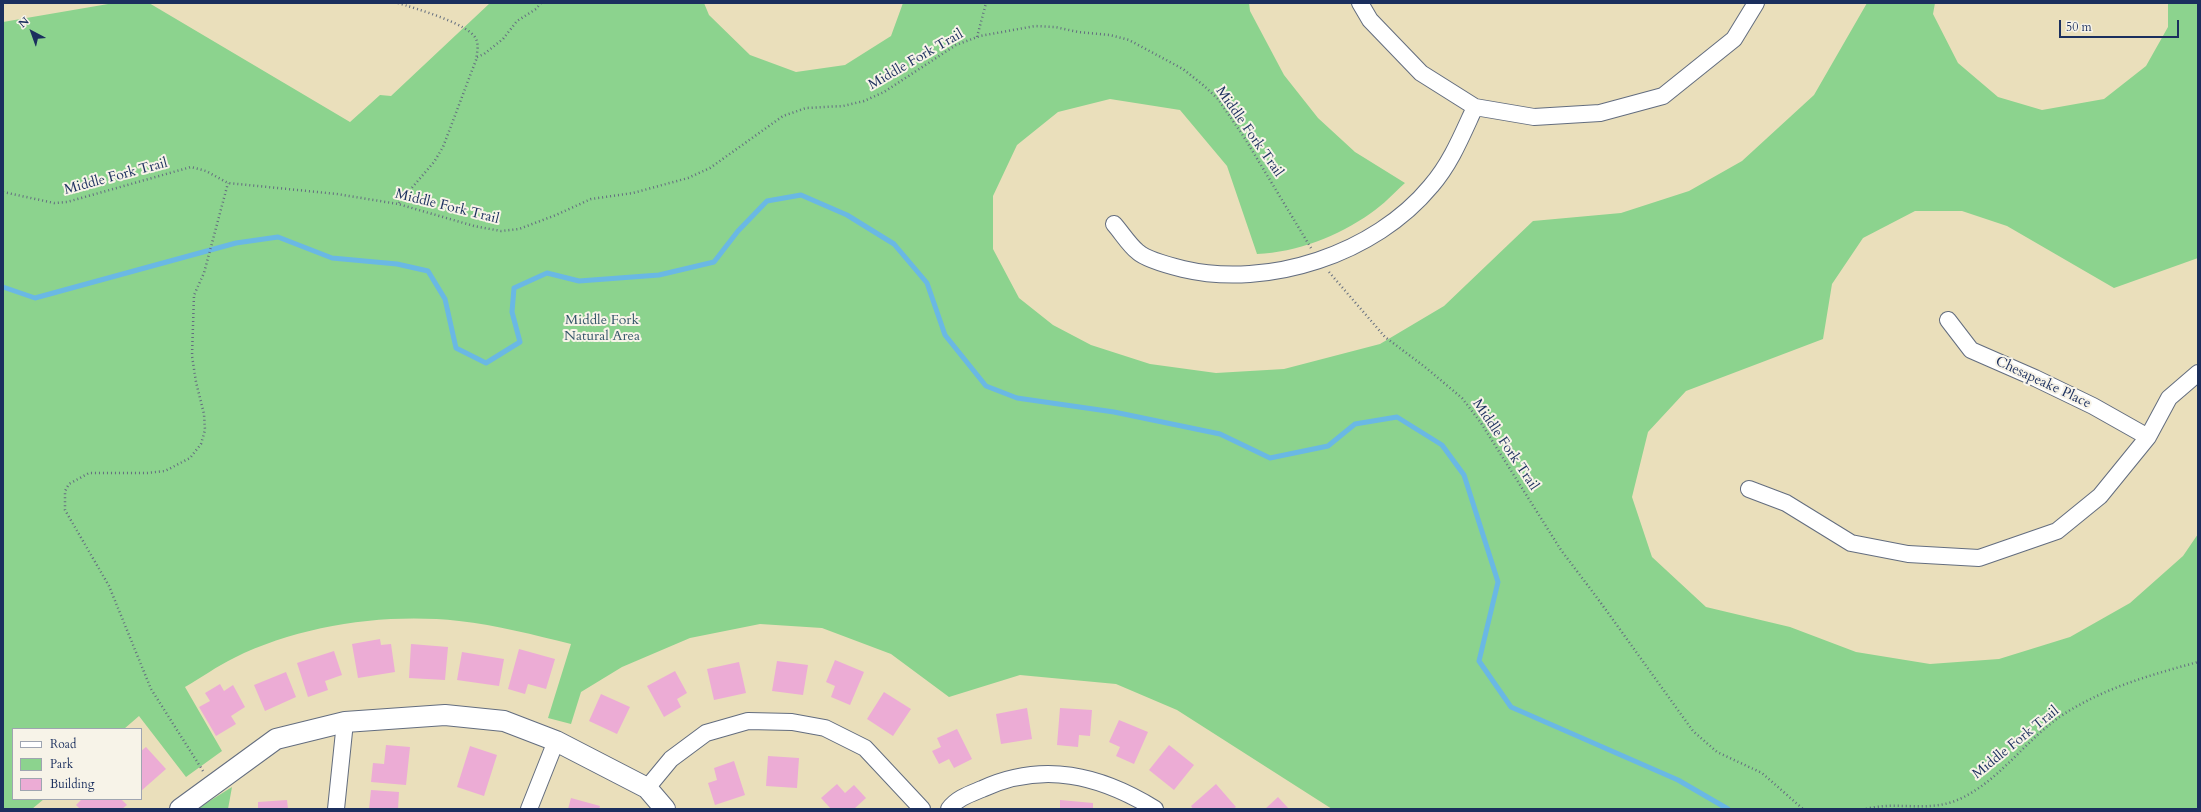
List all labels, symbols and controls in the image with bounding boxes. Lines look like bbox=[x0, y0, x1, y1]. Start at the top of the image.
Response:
north arrow bbox=[12, 12, 52, 52]
scale bar bbox=[2061, 12, 2181, 38]
text: N bbox=[15, 14, 32, 31]
text: 50 m bbox=[2066, 19, 2092, 35]
street label: Middle Fork Trail bbox=[866, 26, 966, 94]
street label: Middle Fork Trail bbox=[1212, 84, 1286, 180]
street label: Middle Fork Trail bbox=[62, 155, 170, 199]
street label: Middle Fork Trail bbox=[393, 186, 501, 228]
park label: Middle Fork Natural Area bbox=[564, 313, 640, 346]
street label: Chesapeake Place bbox=[1993, 354, 2093, 412]
street label: Middle Fork Trail bbox=[1468, 396, 1542, 494]
street label: Middle Fork Trail bbox=[1969, 703, 2063, 783]
legend bbox=[12, 728, 142, 800]
text: Road bbox=[50, 736, 76, 752]
text: Park bbox=[50, 756, 73, 772]
text: Building bbox=[50, 776, 94, 792]

